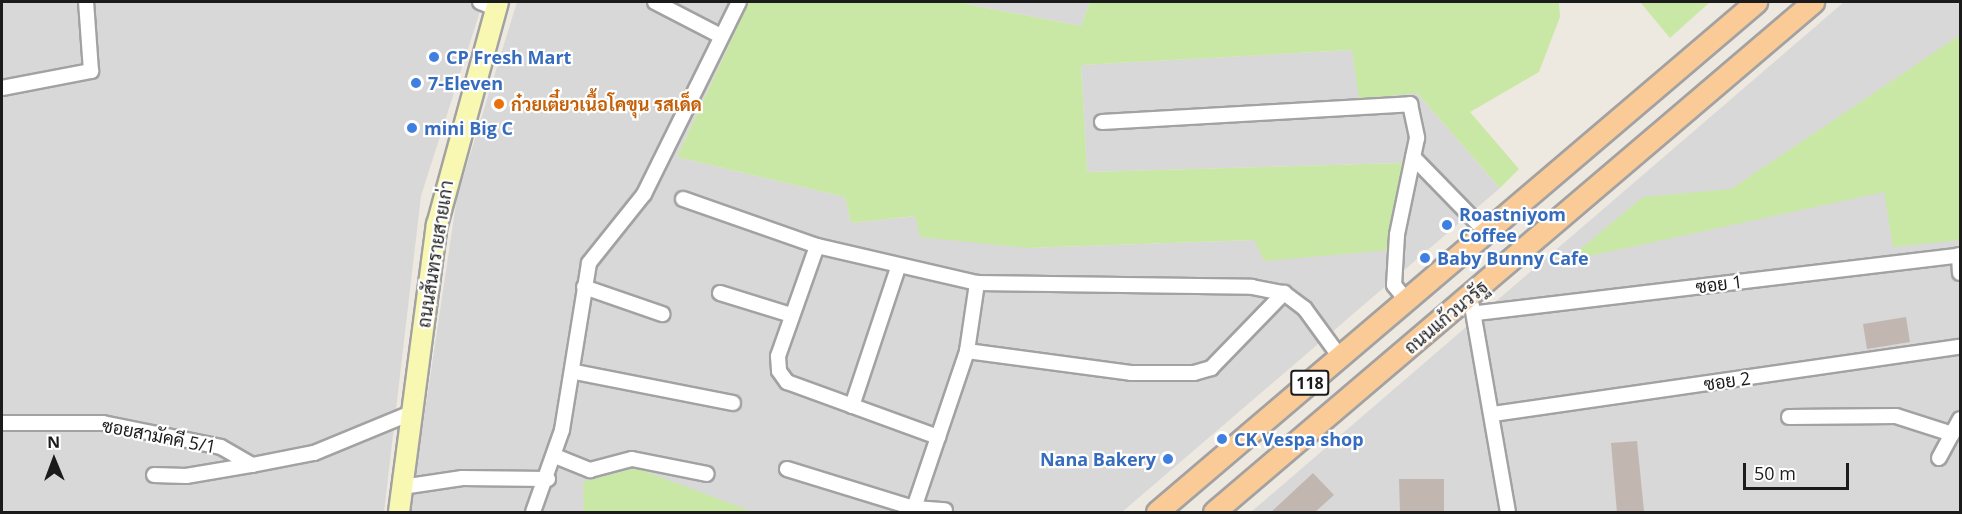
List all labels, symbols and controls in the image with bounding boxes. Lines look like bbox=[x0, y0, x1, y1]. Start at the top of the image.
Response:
place label: CP Fresh Mart bbox=[446, 46, 571, 68]
marker: CP Fresh Mart bbox=[427, 50, 441, 64]
place label: 7-Eleven bbox=[428, 72, 503, 94]
marker: 7-Eleven bbox=[409, 76, 423, 90]
place label: ก๋วยเตี๋ยวเนื้อโคขุน รสเด็ด bbox=[511, 93, 702, 115]
marker: ก๋วยเตี๋ยวเนื้อโคขุน รสเด็ด bbox=[492, 97, 506, 111]
place label: mini Big C bbox=[424, 117, 513, 139]
marker: mini Big C bbox=[405, 121, 419, 135]
street label: ถนนสันทรายสายเก่า bbox=[413, 179, 457, 329]
place label: Roastniyom Coffee bbox=[1459, 204, 1566, 246]
marker: Roastniyom Coffee bbox=[1440, 218, 1454, 232]
place label: Baby Bunny Cafe bbox=[1437, 247, 1589, 269]
marker: Baby Bunny Cafe bbox=[1418, 251, 1432, 265]
street label: ซอย 1 bbox=[1694, 270, 1744, 298]
street label: ถนนแก้วนวรัฐ bbox=[1400, 276, 1492, 358]
street label: ซอย 2 bbox=[1702, 367, 1752, 395]
road number: 118 bbox=[1289, 370, 1331, 396]
street label: ซอยสามัคคี 5/1 bbox=[100, 414, 218, 458]
place label: CK Vespa shop bbox=[1234, 428, 1364, 450]
north arrow bbox=[24, 430, 84, 490]
text: N bbox=[47, 431, 60, 453]
marker: CK Vespa shop bbox=[1215, 432, 1229, 446]
place label: Nana Bakery bbox=[1040, 448, 1156, 470]
scale bar bbox=[1746, 451, 1852, 489]
marker: Nana Bakery bbox=[1161, 452, 1175, 466]
text: 50 m bbox=[1754, 461, 1796, 485]

